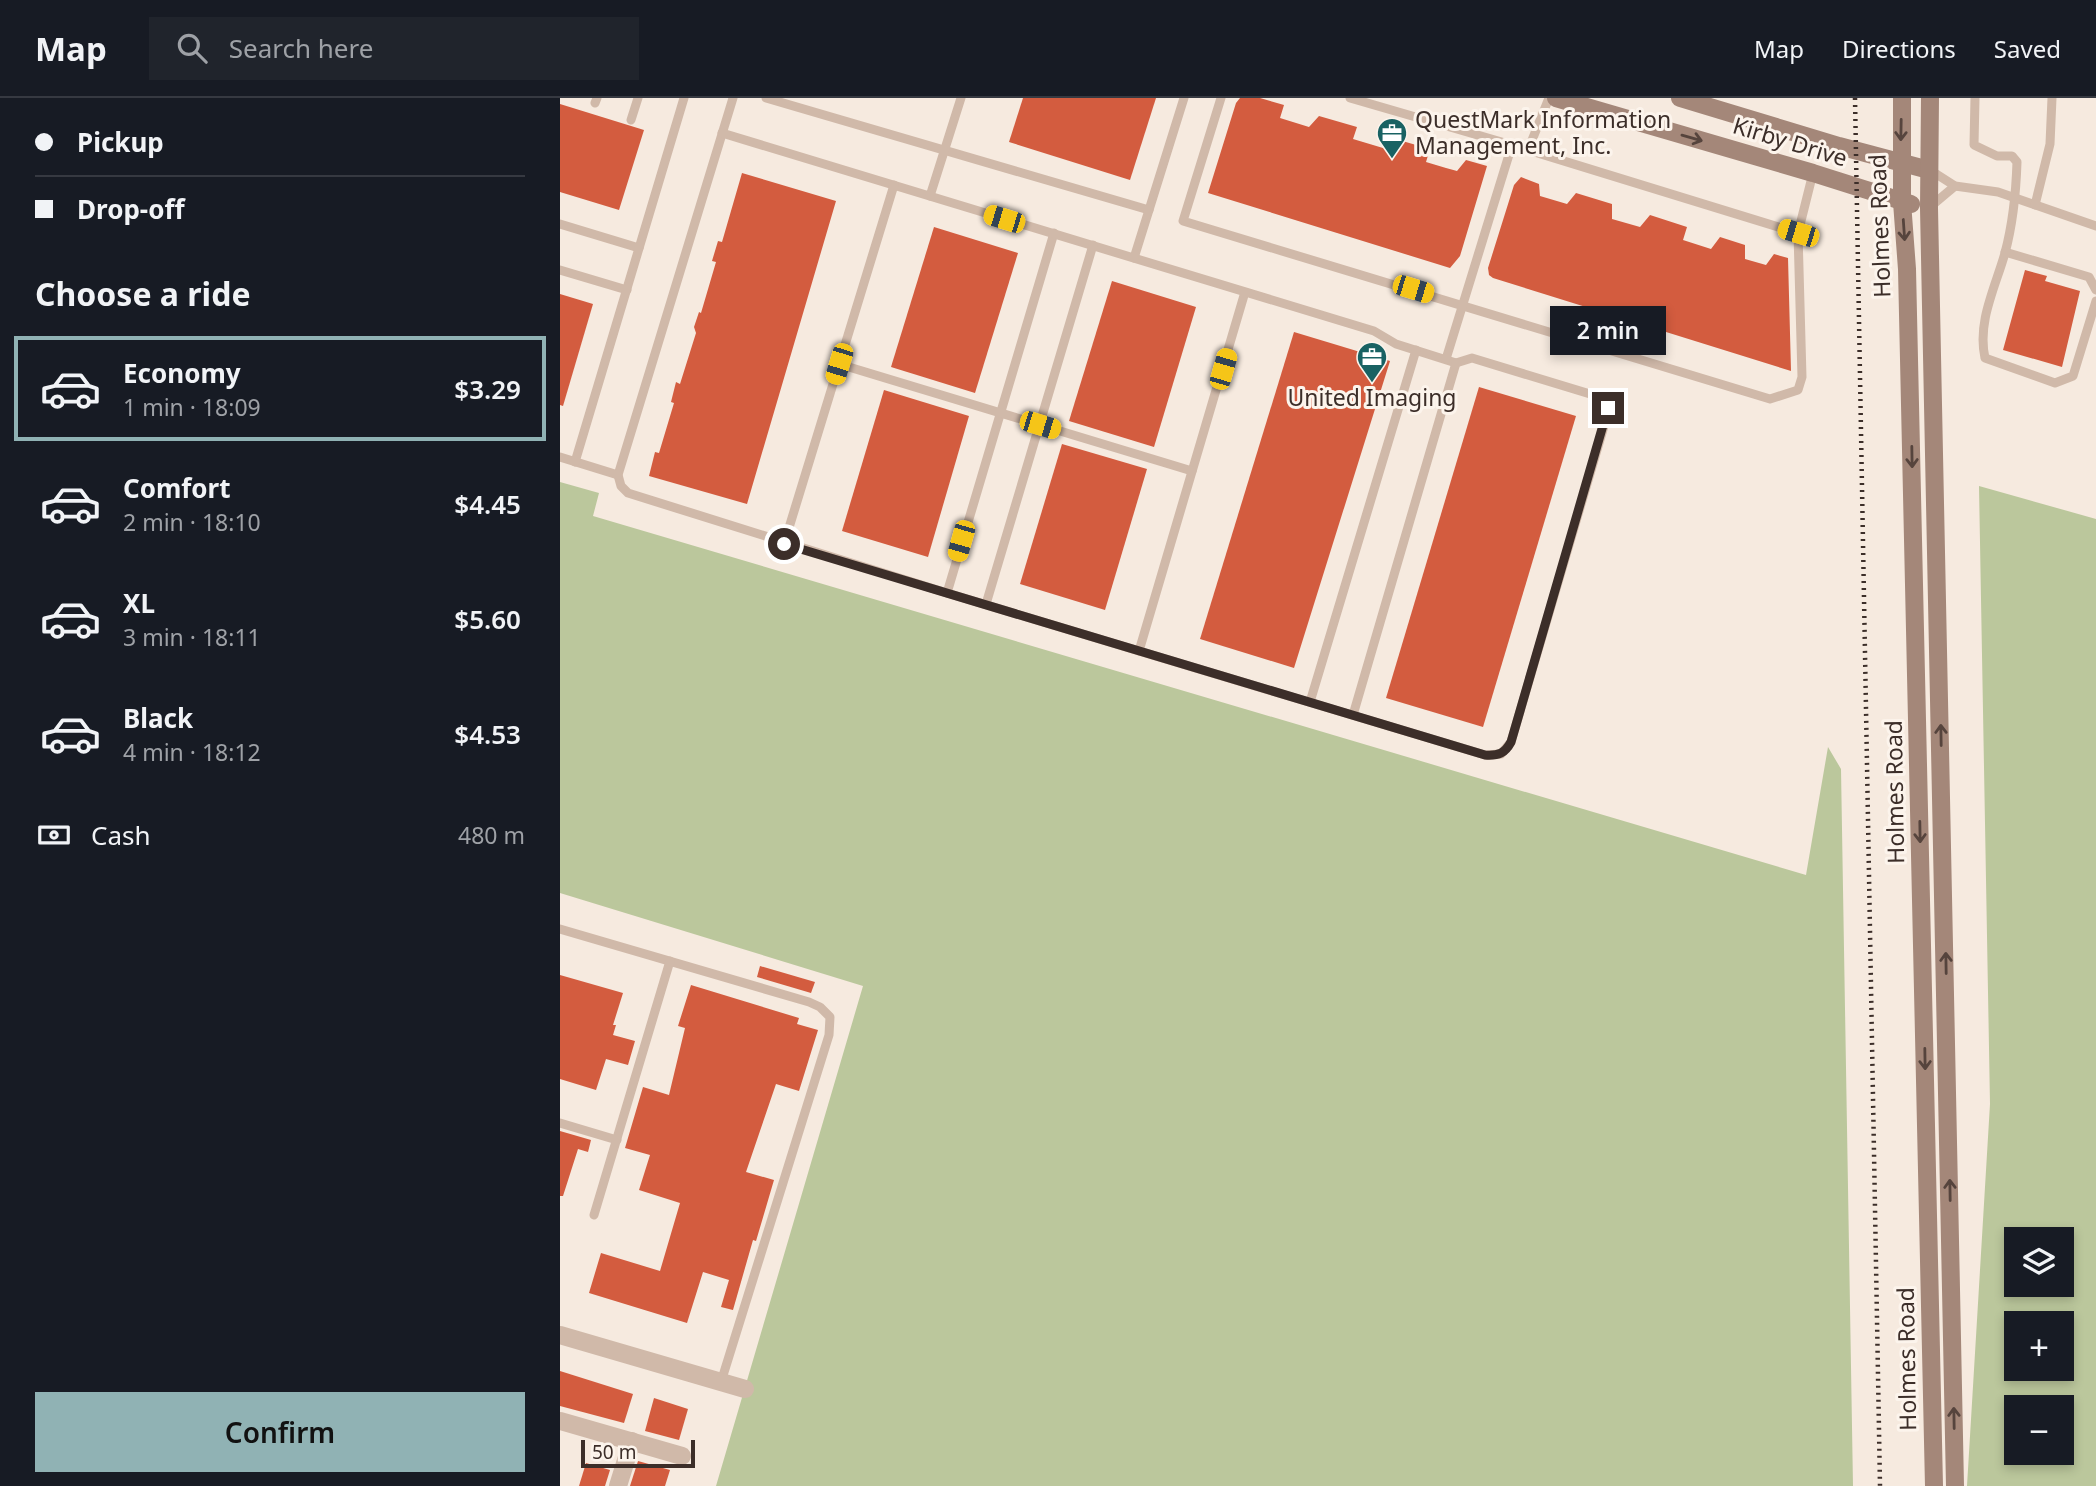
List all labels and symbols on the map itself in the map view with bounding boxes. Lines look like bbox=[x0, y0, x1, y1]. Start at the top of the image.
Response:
place label: QuestMark Information Management, Inc. bbox=[1415, 103, 1671, 161]
street label: Kirby Drive bbox=[1729, 108, 1851, 174]
office icon: QuestMark Information Management, Inc. bbox=[1375, 116, 1409, 160]
one-way arrow bbox=[1895, 118, 1908, 141]
one-way arrow bbox=[1681, 132, 1703, 145]
street label: Holmes Road bbox=[1861, 154, 1897, 298]
car bbox=[981, 203, 1028, 235]
car bbox=[1775, 217, 1822, 249]
one-way arrow bbox=[1898, 218, 1911, 241]
car bbox=[1390, 273, 1437, 305]
callout: 2 min bbox=[1550, 306, 1666, 356]
office icon: United Imaging bbox=[1355, 340, 1389, 384]
car bbox=[823, 341, 856, 387]
car bbox=[1208, 346, 1239, 392]
place label: United Imaging bbox=[1287, 381, 1457, 413]
route end bbox=[1592, 392, 1624, 424]
car bbox=[1017, 409, 1064, 441]
one-way arrow bbox=[1905, 446, 1918, 469]
car bbox=[946, 518, 977, 564]
route start bbox=[768, 528, 800, 560]
street label: Holmes Road bbox=[1877, 720, 1911, 864]
one-way arrow bbox=[1934, 724, 1948, 747]
one-way arrow bbox=[1913, 820, 1927, 843]
one-way arrow bbox=[1939, 952, 1953, 975]
one-way arrow bbox=[1919, 1047, 1932, 1070]
one-way arrow bbox=[1943, 1179, 1957, 1202]
street label: Holmes Road bbox=[1889, 1287, 1923, 1431]
one-way arrow bbox=[1947, 1407, 1961, 1430]
scale bar bbox=[581, 1437, 695, 1469]

